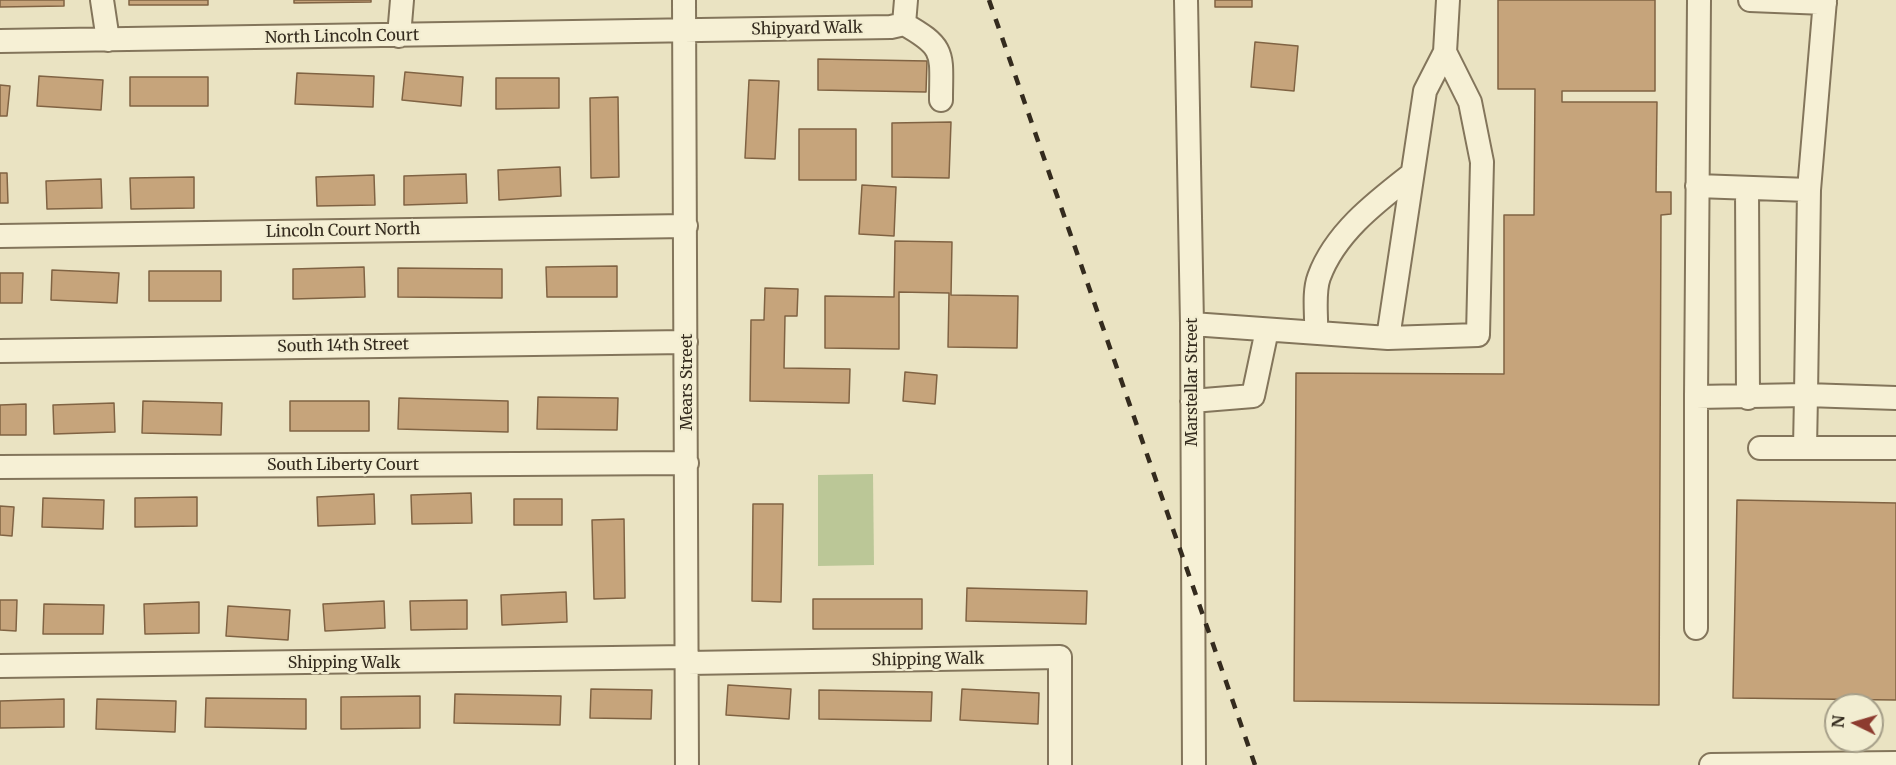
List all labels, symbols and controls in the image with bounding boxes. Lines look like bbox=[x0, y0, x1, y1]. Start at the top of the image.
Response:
street label: Shipyard Walk bbox=[751, 18, 863, 40]
street label: North Lincoln Court bbox=[265, 26, 419, 48]
street label: Lincoln Court North bbox=[266, 220, 420, 242]
street label: Marstellar Street bbox=[1182, 318, 1202, 446]
street label: Mears Street bbox=[677, 333, 697, 431]
street label: South 14th Street bbox=[277, 335, 409, 357]
street label: South Liberty Court bbox=[267, 455, 419, 475]
street label: Shipping Walk bbox=[872, 649, 984, 671]
street label: Shipping Walk bbox=[288, 653, 400, 673]
north arrow bbox=[1824, 693, 1884, 753]
text: N bbox=[1828, 714, 1849, 729]

